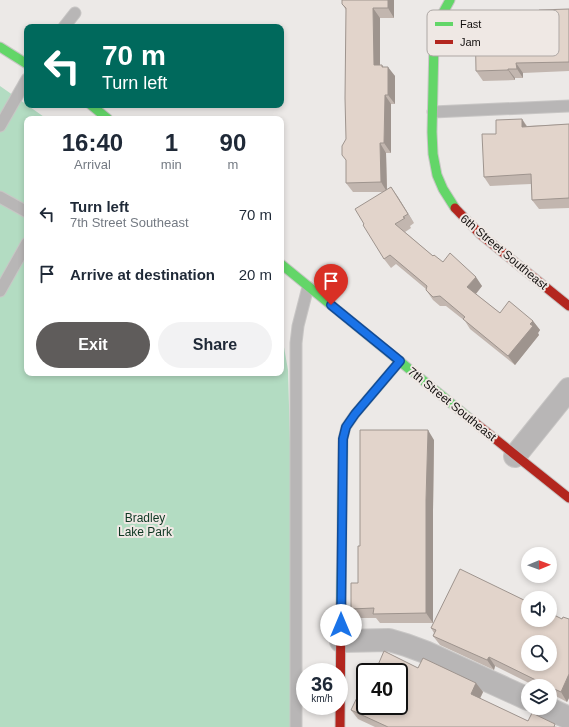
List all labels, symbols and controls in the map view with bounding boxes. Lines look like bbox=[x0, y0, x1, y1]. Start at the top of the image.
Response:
legend bbox=[427, 10, 559, 56]
text: Fast bbox=[460, 18, 481, 30]
text: Jam bbox=[460, 36, 481, 48]
icon: left bbox=[36, 40, 88, 92]
text: 70 m bbox=[102, 40, 166, 71]
text: Turn left bbox=[102, 73, 167, 93]
text: 16:40 bbox=[62, 129, 123, 156]
text: 1 bbox=[165, 129, 178, 156]
text: 90 bbox=[220, 129, 246, 156]
text: Arrival bbox=[74, 157, 111, 172]
text: min bbox=[161, 157, 182, 172]
text: m bbox=[227, 157, 238, 172]
text: Turn left bbox=[70, 198, 129, 215]
icon: left bbox=[36, 203, 58, 225]
text: 70 m bbox=[239, 206, 272, 223]
street label: 6th Street Southeast bbox=[458, 211, 551, 293]
text: 7th Street Southeast bbox=[70, 215, 189, 230]
icon: arrive bbox=[36, 263, 58, 285]
pin bbox=[314, 264, 348, 305]
text: Arrive at destination bbox=[70, 266, 215, 283]
text: 20 m bbox=[239, 266, 272, 283]
icon: arrive bbox=[320, 270, 342, 292]
button: Exit bbox=[36, 322, 150, 368]
button: Share bbox=[158, 322, 272, 368]
street label: 7th Street Southeast bbox=[405, 364, 499, 444]
park label: Bradley Lake Park bbox=[118, 511, 173, 539]
north arrow bbox=[521, 547, 557, 583]
map controls bbox=[521, 547, 557, 715]
button: sound bbox=[521, 591, 557, 627]
position arrow bbox=[320, 604, 362, 646]
button: search bbox=[521, 635, 557, 671]
speed limit sign: 40 bbox=[356, 663, 408, 715]
text: 36 bbox=[311, 673, 333, 695]
button: layers bbox=[521, 679, 557, 715]
text: km/h bbox=[311, 693, 333, 704]

